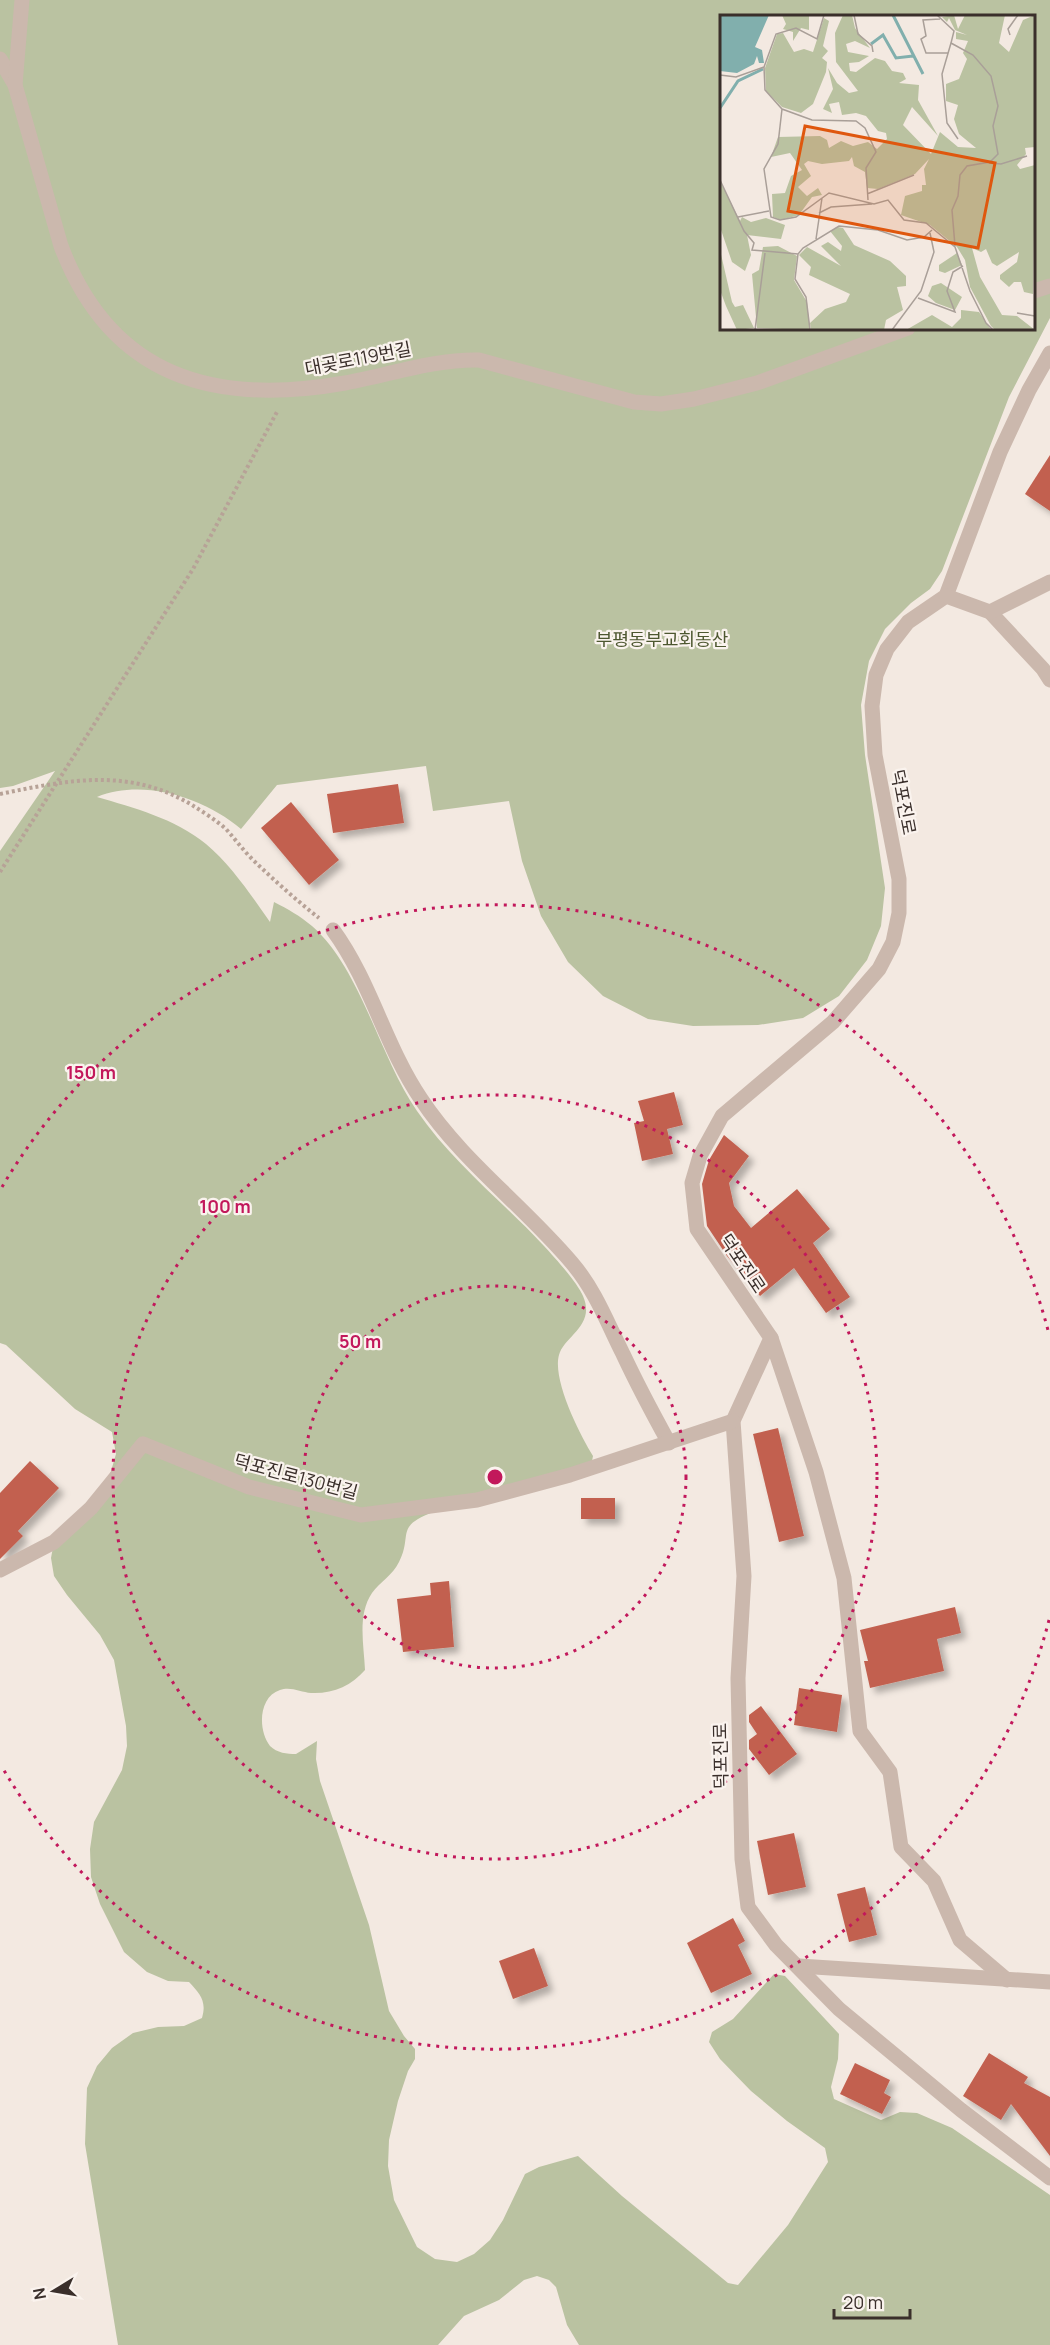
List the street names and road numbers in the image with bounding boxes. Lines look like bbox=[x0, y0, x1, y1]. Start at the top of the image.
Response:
street label: 대곶로119번길 bbox=[303, 336, 413, 380]
street label: 덕포진로 bbox=[886, 767, 922, 837]
street label: 덕포진로 bbox=[715, 1229, 771, 1297]
street label: 덕포진로130번길 bbox=[231, 1448, 361, 1504]
street label: 덕포진로 bbox=[707, 1723, 733, 1789]

